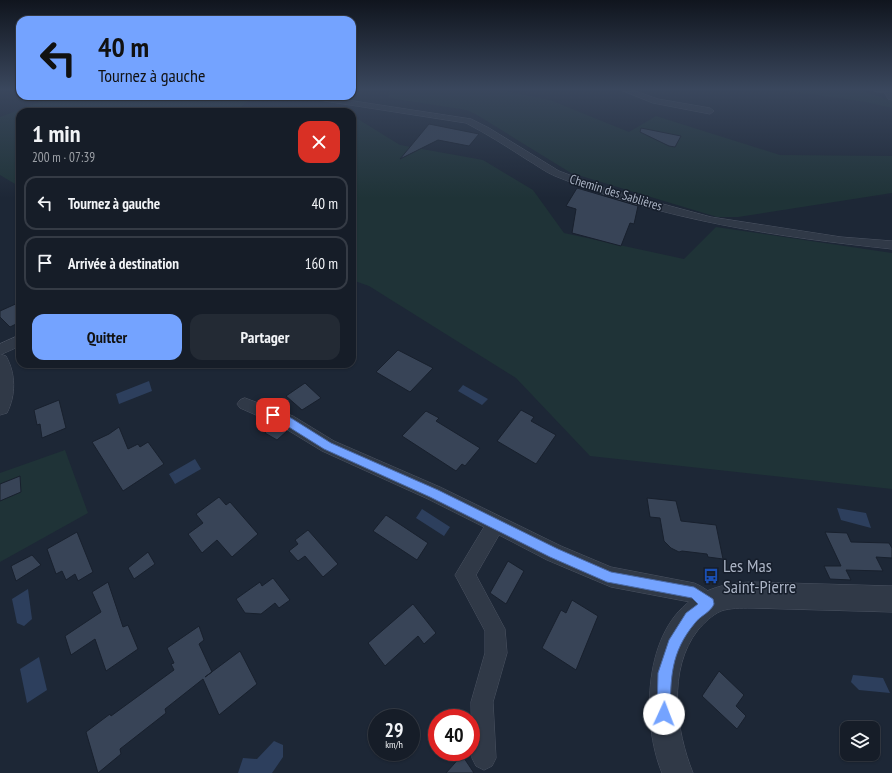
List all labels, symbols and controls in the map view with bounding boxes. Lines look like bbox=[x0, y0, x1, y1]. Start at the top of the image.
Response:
text: 40 m bbox=[98, 28, 149, 65]
icon: left bbox=[32, 32, 84, 84]
text: Tournez à gauche bbox=[98, 64, 205, 87]
text: 1 min bbox=[32, 118, 80, 149]
button: close bbox=[298, 121, 340, 163]
text: 200 m · 07:39 bbox=[32, 149, 95, 166]
street label: Chemin des Sablières bbox=[568, 170, 664, 215]
icon: left bbox=[34, 192, 56, 214]
text: Tournez à gauche bbox=[68, 194, 160, 213]
text: 40 m bbox=[312, 194, 338, 213]
icon: arrive bbox=[34, 252, 56, 274]
text: Arrivée à destination bbox=[68, 254, 179, 273]
text: 160 m bbox=[305, 254, 338, 273]
button: Quitter bbox=[32, 314, 182, 360]
button: Partager bbox=[190, 314, 340, 360]
pin bbox=[256, 398, 290, 432]
icon: arrive bbox=[262, 404, 284, 426]
place label: Les Mas Saint-Pierre bbox=[723, 554, 796, 598]
bus stop icon: Les Mas Saint-Pierre bbox=[702, 567, 720, 585]
position arrow bbox=[643, 693, 685, 735]
speed limit sign: 40 bbox=[428, 709, 480, 761]
text: 29 bbox=[384, 717, 404, 743]
map controls bbox=[840, 721, 880, 761]
button: layers bbox=[840, 721, 880, 761]
text: km/h bbox=[385, 738, 403, 751]

